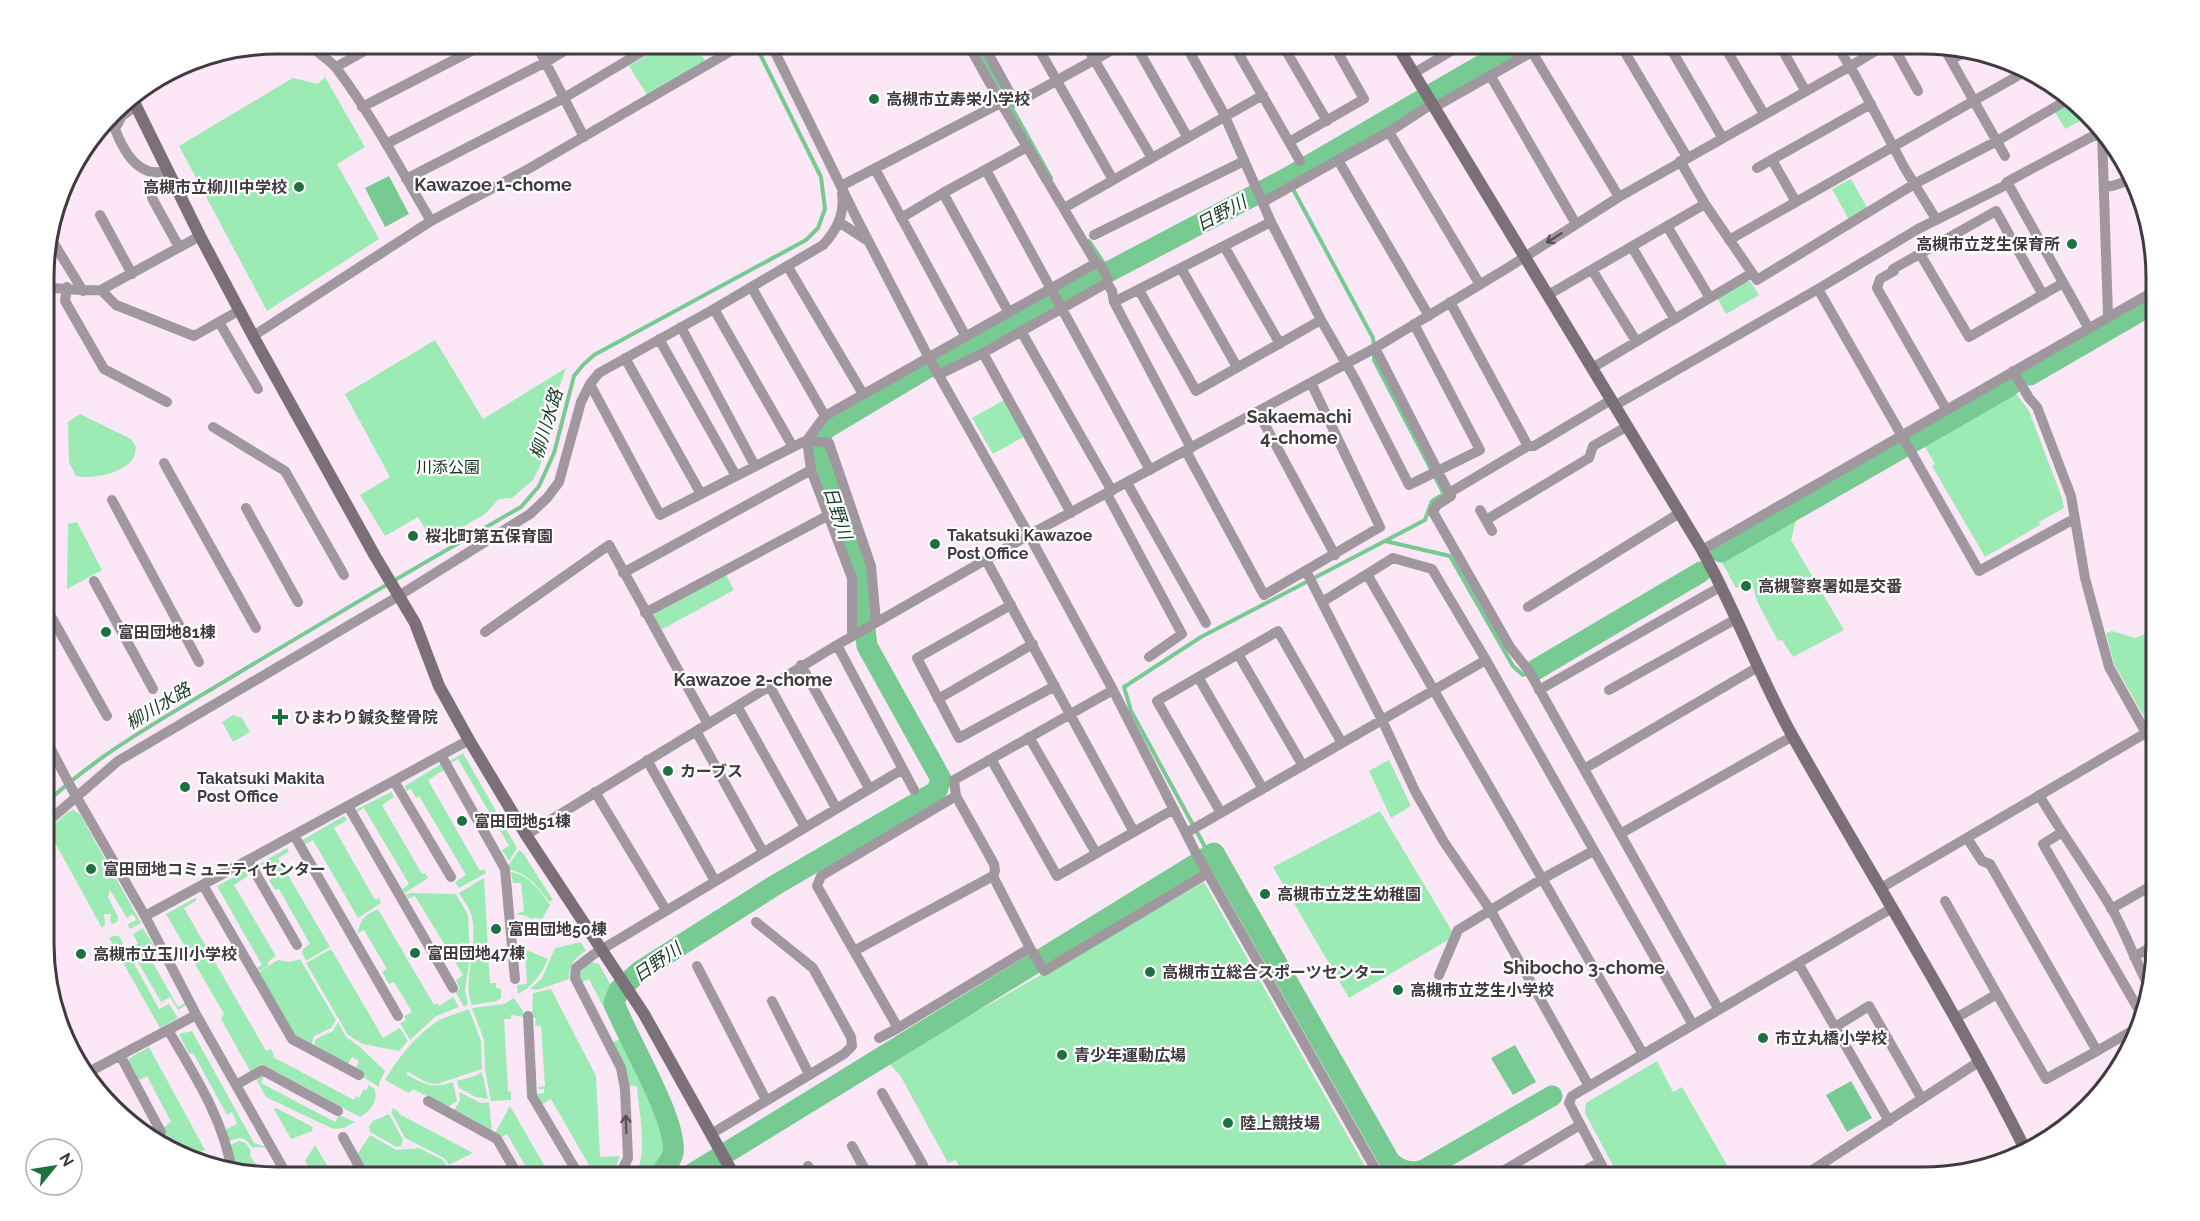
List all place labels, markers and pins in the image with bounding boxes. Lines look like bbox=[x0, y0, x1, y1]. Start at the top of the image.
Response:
place label: 高槻市立寿栄小学校 bbox=[886, 90, 1030, 109]
marker: 高槻市立寿栄小学校 bbox=[867, 92, 881, 106]
place label: 高槻市立柳川中学校 bbox=[143, 178, 287, 197]
marker: 高槻市立柳川中学校 bbox=[292, 180, 306, 194]
place label: 高槻市立芝生保育所 bbox=[1916, 235, 2060, 254]
marker: 高槻市立芝生保育所 bbox=[2065, 237, 2079, 251]
place label: Takatsuki Kawazoe Post Office bbox=[947, 526, 1093, 563]
place label: 桜北町第五保育園 bbox=[425, 527, 553, 546]
marker: 桜北町第五保育園 bbox=[406, 529, 420, 543]
marker: Takatsuki Kawazoe Post Office bbox=[928, 537, 942, 551]
place label: 高槻警察署如是交番 bbox=[1758, 577, 1902, 596]
marker: 高槻警察署如是交番 bbox=[1739, 579, 1753, 593]
place label: 富田団地81棟 bbox=[118, 623, 216, 642]
marker: 富田団地81棟 bbox=[99, 625, 113, 639]
marker: ひまわり鍼灸整骨院 bbox=[271, 708, 289, 726]
place label: ひまわり鍼灸整骨院 bbox=[294, 708, 438, 727]
place label: カーブス bbox=[680, 762, 743, 781]
marker: カーブス bbox=[661, 764, 675, 778]
place label: Takatsuki Makita Post Office bbox=[197, 769, 325, 806]
marker: Takatsuki Makita Post Office bbox=[178, 780, 192, 794]
place label: 富田団地51棟 bbox=[474, 812, 571, 831]
marker: 富田団地51棟 bbox=[455, 814, 469, 828]
place label: 富田団地コミュニティセンター bbox=[103, 860, 326, 879]
marker: 富田団地コミュニティセンター bbox=[84, 862, 98, 876]
place label: 高槻市立芝生幼稚園 bbox=[1277, 885, 1421, 904]
marker: 高槻市立芝生幼稚園 bbox=[1258, 887, 1272, 901]
place label: 富田団地50棟 bbox=[508, 920, 607, 939]
marker: 富田団地50棟 bbox=[489, 922, 503, 936]
place label: 富田団地47棟 bbox=[427, 944, 525, 963]
place label: 高槻市立玉川小学校 bbox=[93, 945, 237, 964]
marker: 富田団地47棟 bbox=[408, 946, 422, 960]
marker: 高槻市立玉川小学校 bbox=[74, 947, 88, 961]
place label: 高槻市立総合スポーツセンター bbox=[1162, 963, 1386, 982]
marker: 高槻市立総合スポーツセンター bbox=[1143, 965, 1157, 979]
place label: 高槻市立芝生小学校 bbox=[1410, 981, 1554, 1000]
marker: 高槻市立芝生小学校 bbox=[1391, 983, 1405, 997]
place label: 市立丸橋小学校 bbox=[1775, 1029, 1887, 1048]
marker: 市立丸橋小学校 bbox=[1756, 1031, 1770, 1045]
place label: 青少年運動広場 bbox=[1074, 1046, 1186, 1065]
marker: 青少年運動広場 bbox=[1055, 1048, 1069, 1062]
place label: 陸上競技場 bbox=[1240, 1114, 1320, 1133]
marker: 陸上競技場 bbox=[1221, 1116, 1235, 1130]

